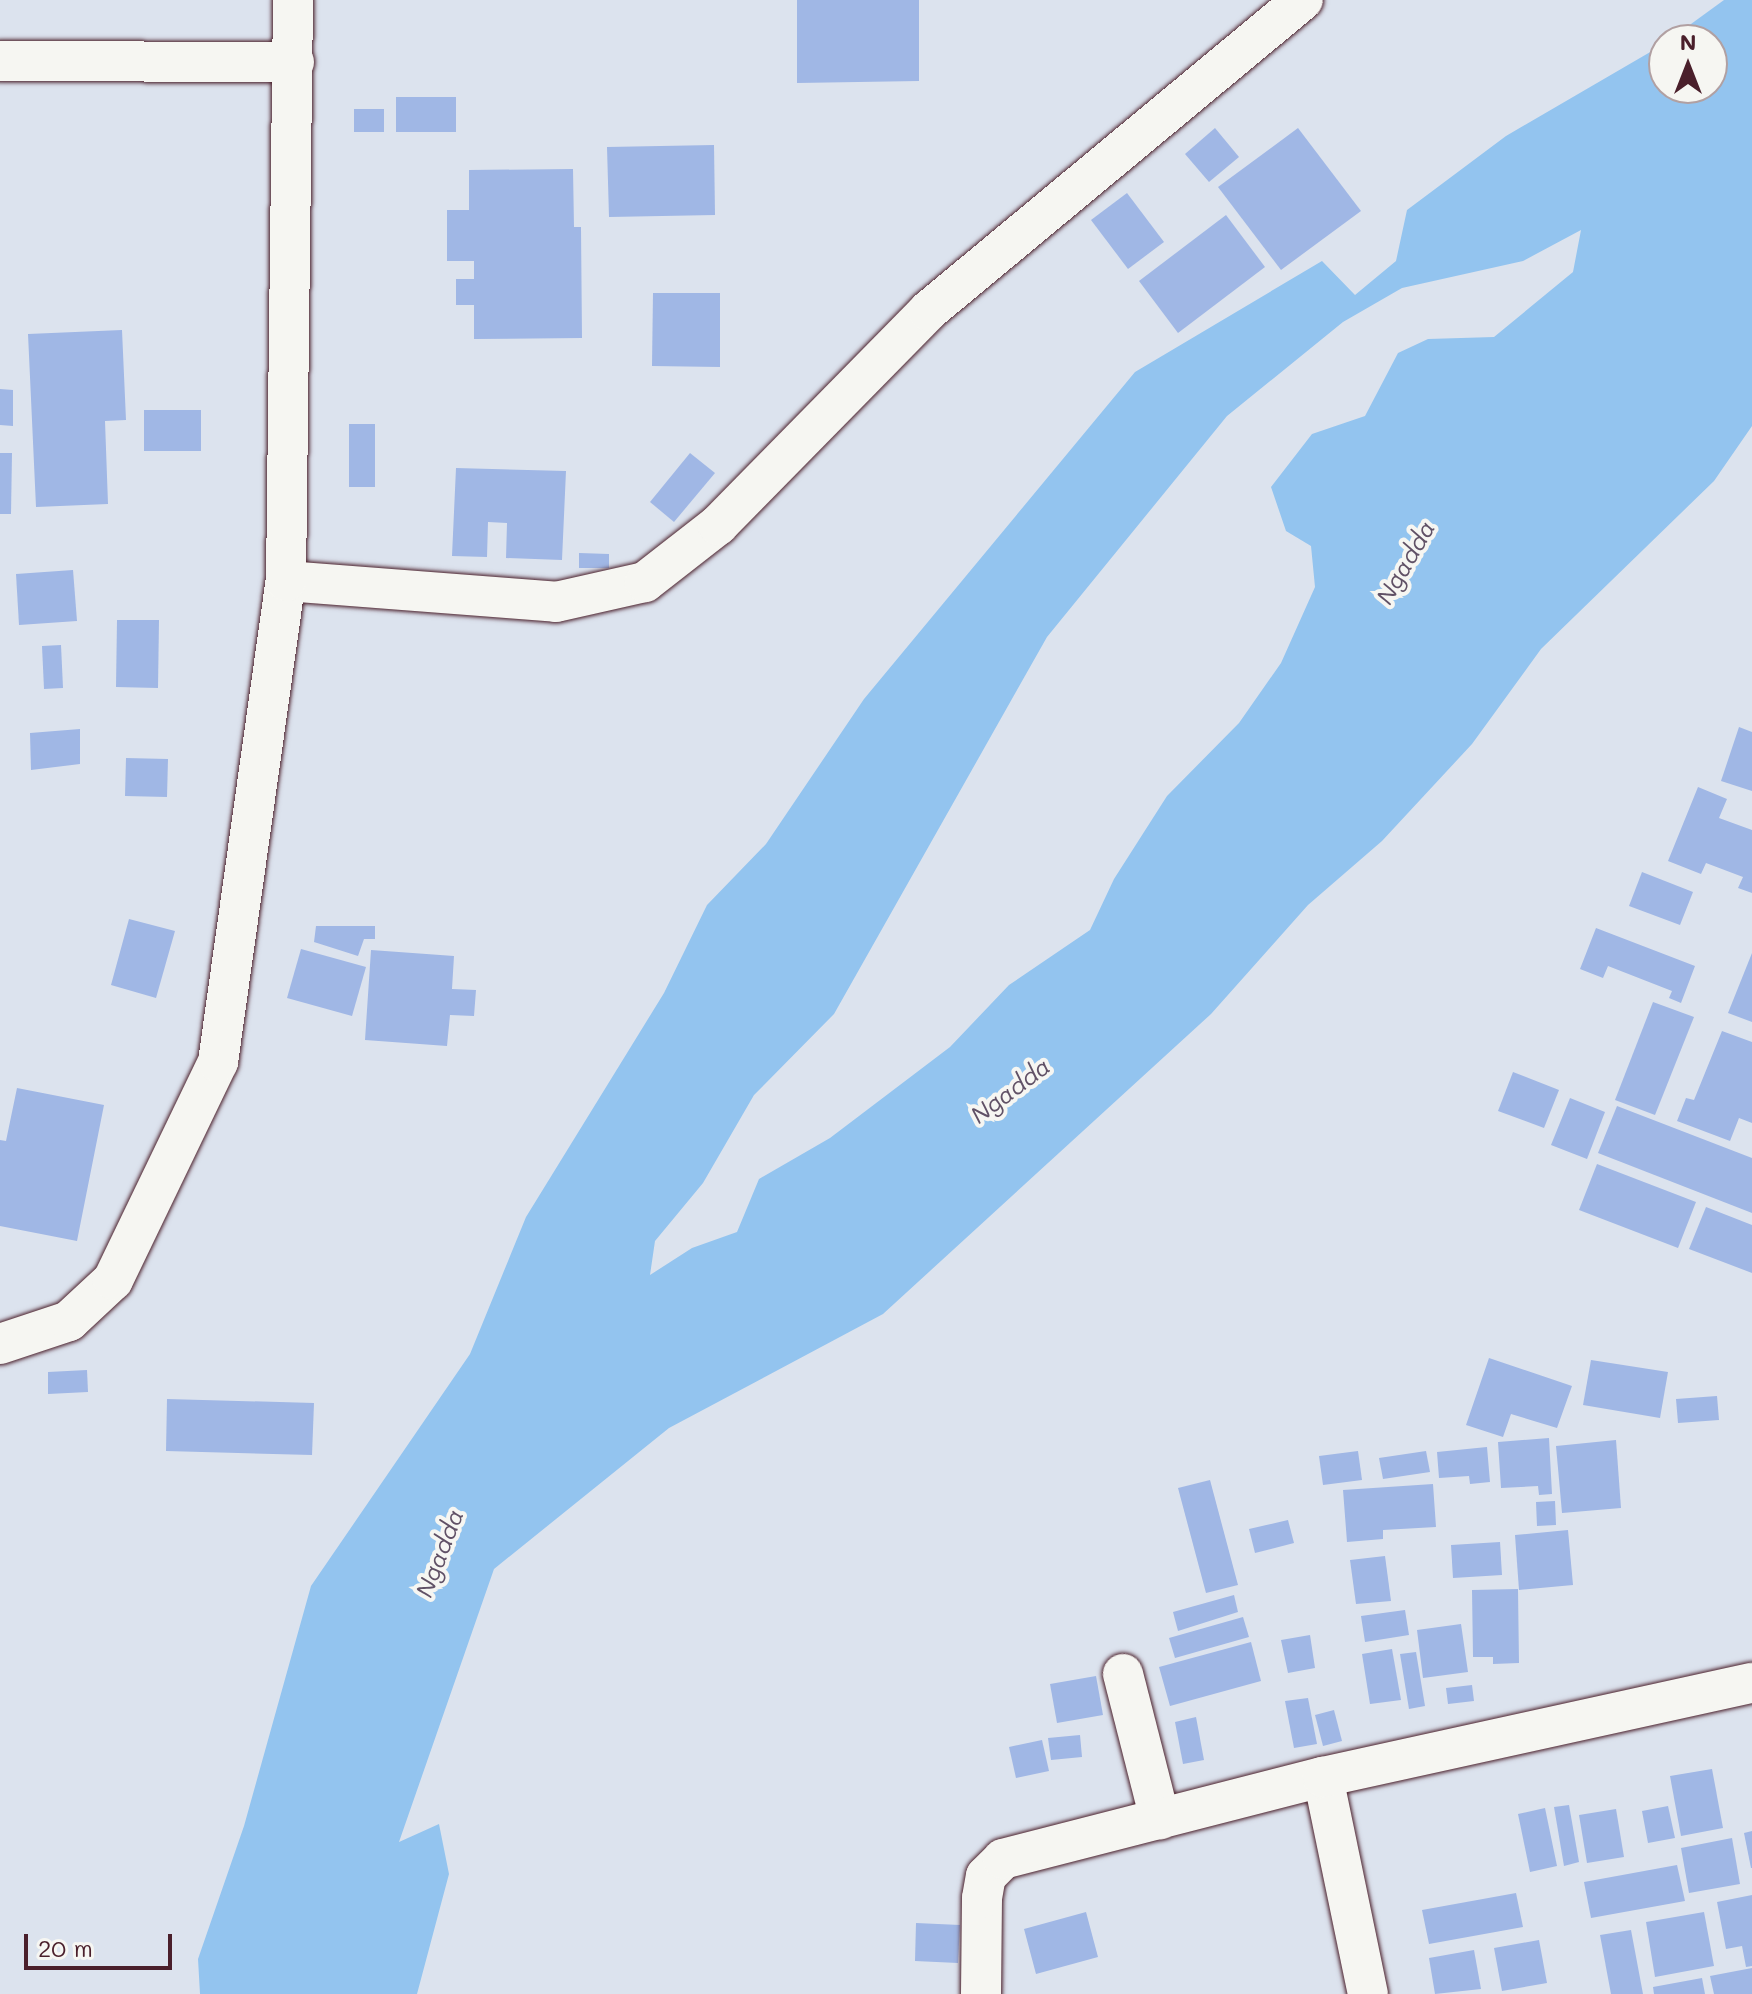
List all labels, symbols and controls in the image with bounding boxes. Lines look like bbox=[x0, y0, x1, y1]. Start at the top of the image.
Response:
north arrow bbox=[1648, 24, 1728, 104]
text: N bbox=[1680, 27, 1696, 56]
water label: Ngadda bbox=[1370, 515, 1440, 609]
water label: Ngadda bbox=[965, 1051, 1055, 1129]
water label: Ngadda bbox=[409, 1505, 469, 1601]
scale bar bbox=[28, 1918, 176, 1968]
text: 20 m bbox=[38, 1932, 93, 1963]

